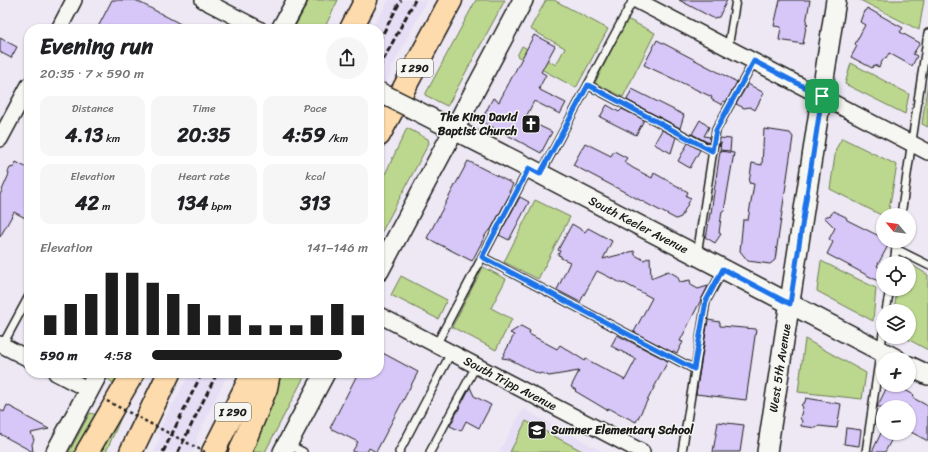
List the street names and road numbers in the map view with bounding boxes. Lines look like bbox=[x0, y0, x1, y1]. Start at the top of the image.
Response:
road number: I 290 bbox=[397, 59, 433, 77]
street label: South Keeler Avenue bbox=[584, 190, 692, 260]
street label: West 5th Avenue bbox=[762, 322, 797, 414]
street label: South Tripp Avenue bbox=[460, 350, 561, 417]
road number: I 290 bbox=[215, 403, 251, 421]

